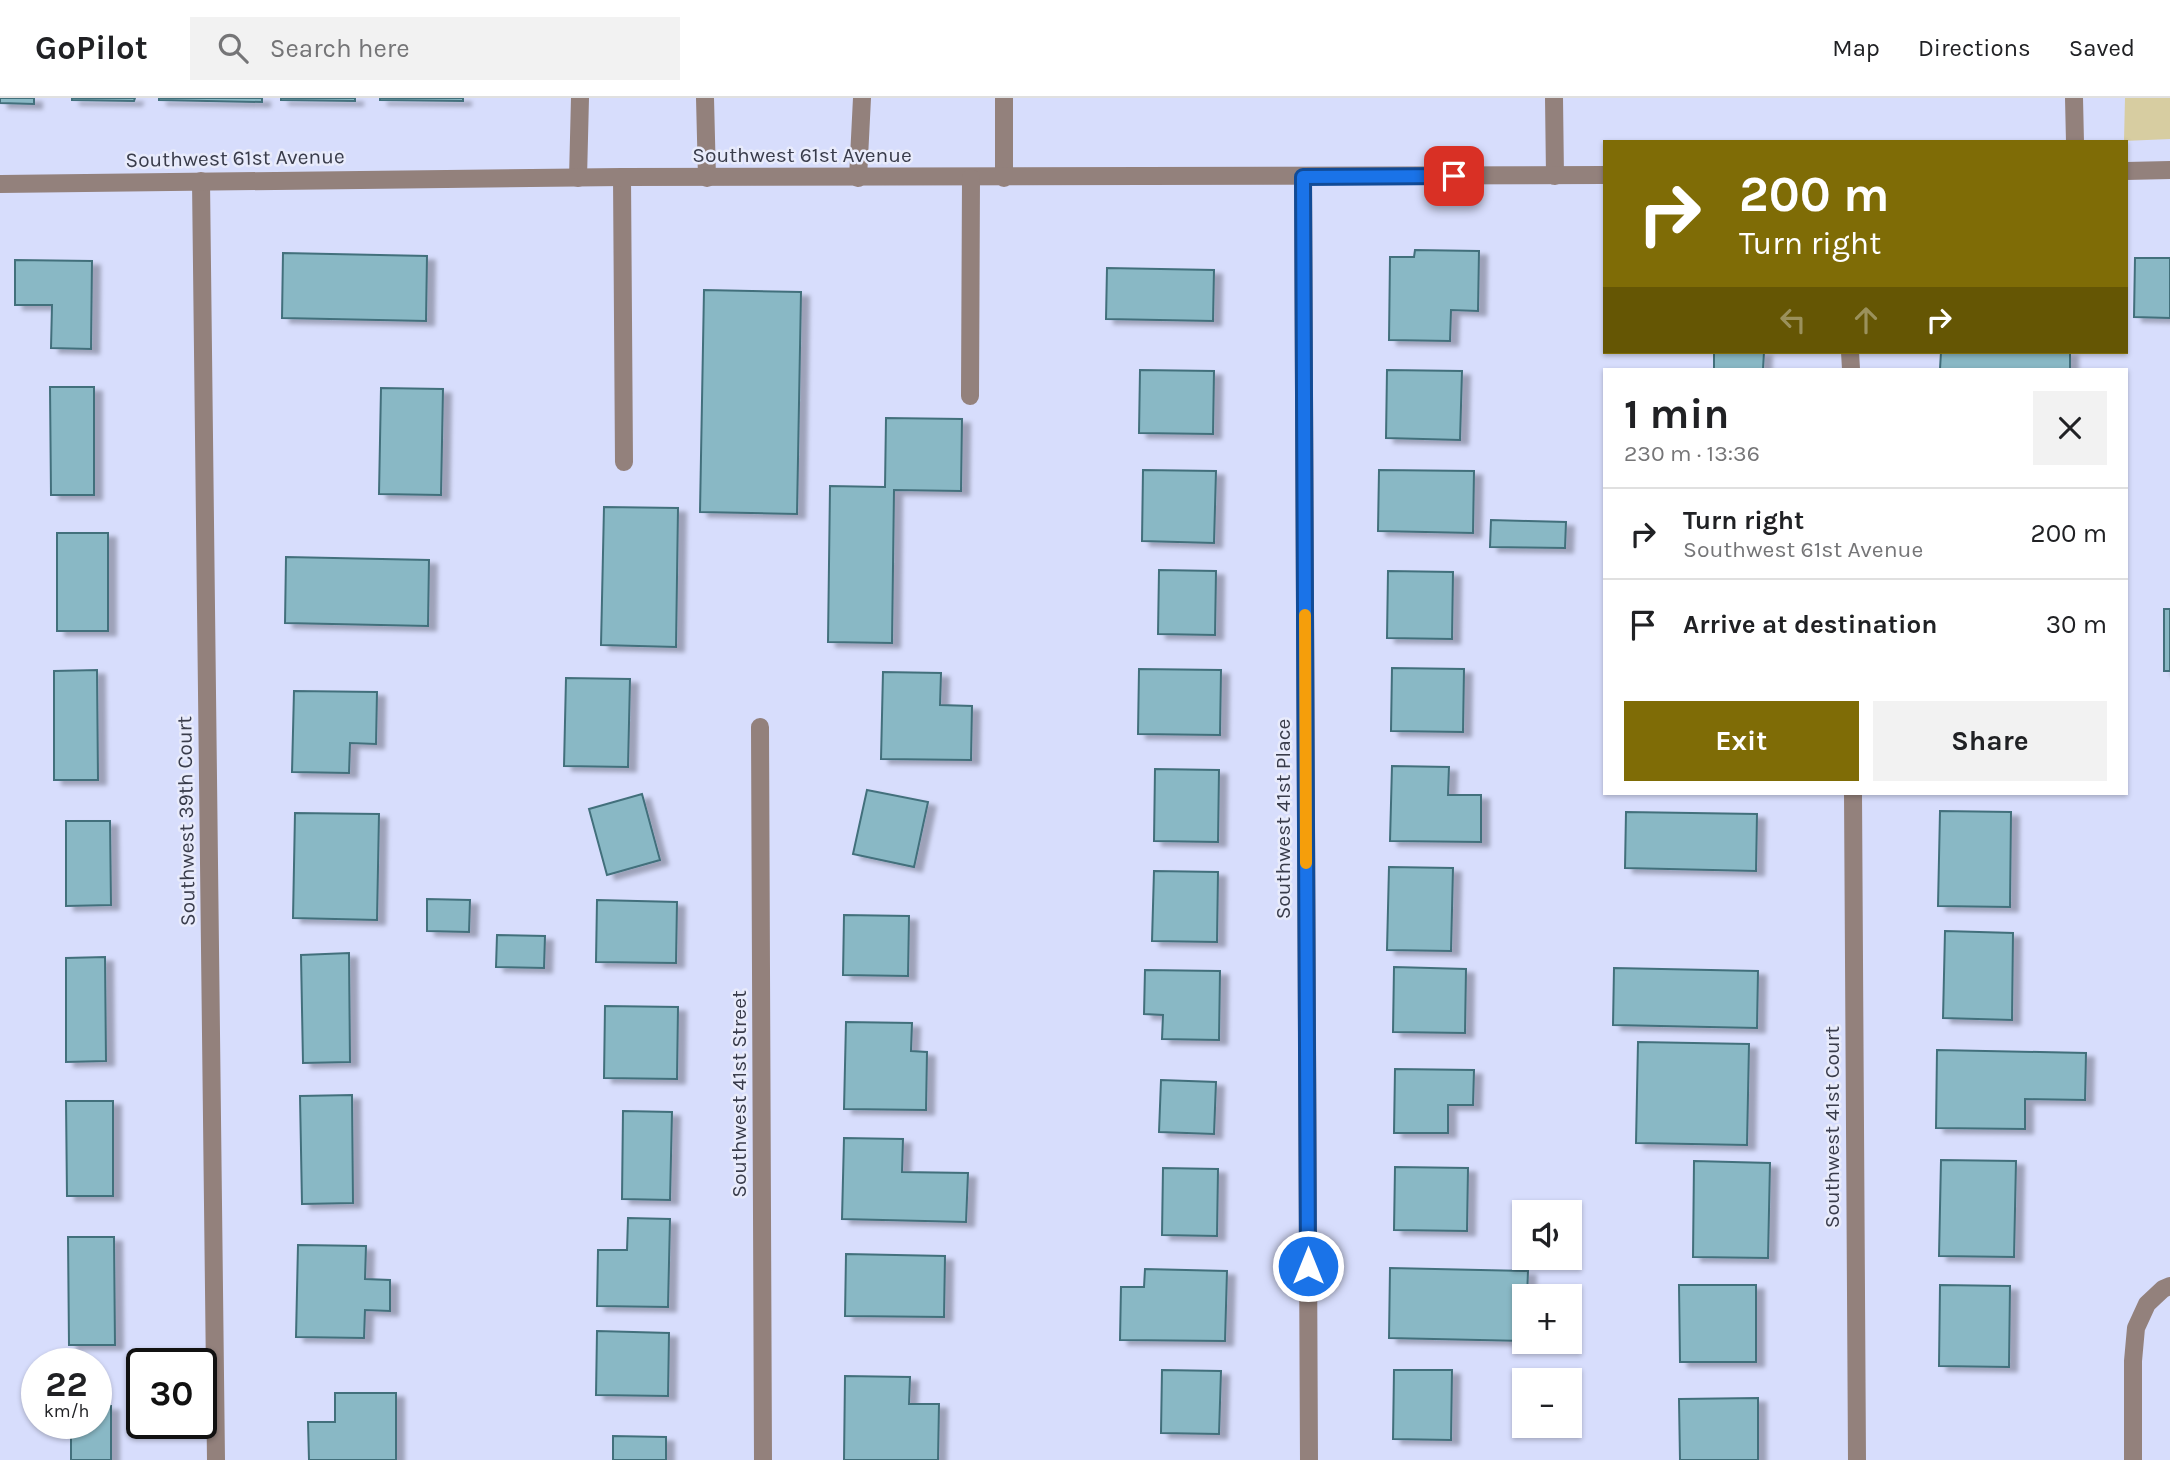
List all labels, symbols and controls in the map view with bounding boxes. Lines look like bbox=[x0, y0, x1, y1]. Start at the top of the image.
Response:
search box bbox=[190, 17, 680, 80]
text: GoPilot bbox=[35, 29, 148, 67]
icon: search bbox=[214, 29, 252, 67]
text: Search here bbox=[270, 33, 410, 64]
text: Map bbox=[1832, 34, 1880, 62]
text: Directions bbox=[1918, 34, 2031, 62]
text: Saved bbox=[2069, 34, 2135, 62]
street label: Southwest 61st Avenue bbox=[692, 143, 912, 167]
street label: Southwest 61st Avenue bbox=[125, 144, 345, 172]
pin bbox=[1424, 146, 1484, 206]
icon: arrive bbox=[1435, 157, 1473, 195]
text: 200 m bbox=[1739, 166, 1890, 223]
icon: right bbox=[1624, 168, 1715, 259]
text: Turn right bbox=[1739, 225, 1881, 262]
icon: left bbox=[1774, 301, 1812, 339]
icon: ahead bbox=[1847, 301, 1885, 339]
icon: right bbox=[1920, 301, 1958, 339]
text: 1 min bbox=[1624, 389, 1729, 439]
button: close bbox=[2033, 391, 2107, 465]
text: 230 m · 13:36 bbox=[1624, 440, 1760, 467]
text: Turn right bbox=[1683, 505, 1804, 536]
icon: right bbox=[1624, 515, 1662, 553]
text: 200 m bbox=[2031, 518, 2107, 549]
text: Southwest 61st Avenue bbox=[1683, 536, 1923, 563]
icon: arrive bbox=[1624, 606, 1662, 644]
text: Arrive at destination bbox=[1683, 609, 1937, 640]
text: 30 m bbox=[2046, 609, 2107, 640]
button: Exit bbox=[1624, 701, 1859, 781]
button: Share bbox=[1873, 701, 2107, 781]
street label: Southwest 39th Court bbox=[172, 716, 200, 926]
street label: Southwest 41st Place bbox=[1271, 719, 1295, 919]
street label: Southwest 41st Street bbox=[727, 990, 751, 1198]
street label: Southwest 41st Court bbox=[1820, 1026, 1844, 1228]
map controls bbox=[1512, 1200, 1582, 1438]
button: sound bbox=[1512, 1200, 1582, 1270]
position arrow bbox=[1271, 1229, 1345, 1303]
button: + bbox=[1512, 1284, 1582, 1354]
speed limit sign: 30 bbox=[126, 1348, 217, 1439]
text: 22 bbox=[45, 1364, 88, 1405]
button: − bbox=[1512, 1368, 1582, 1438]
text: km/h bbox=[44, 1400, 89, 1422]

